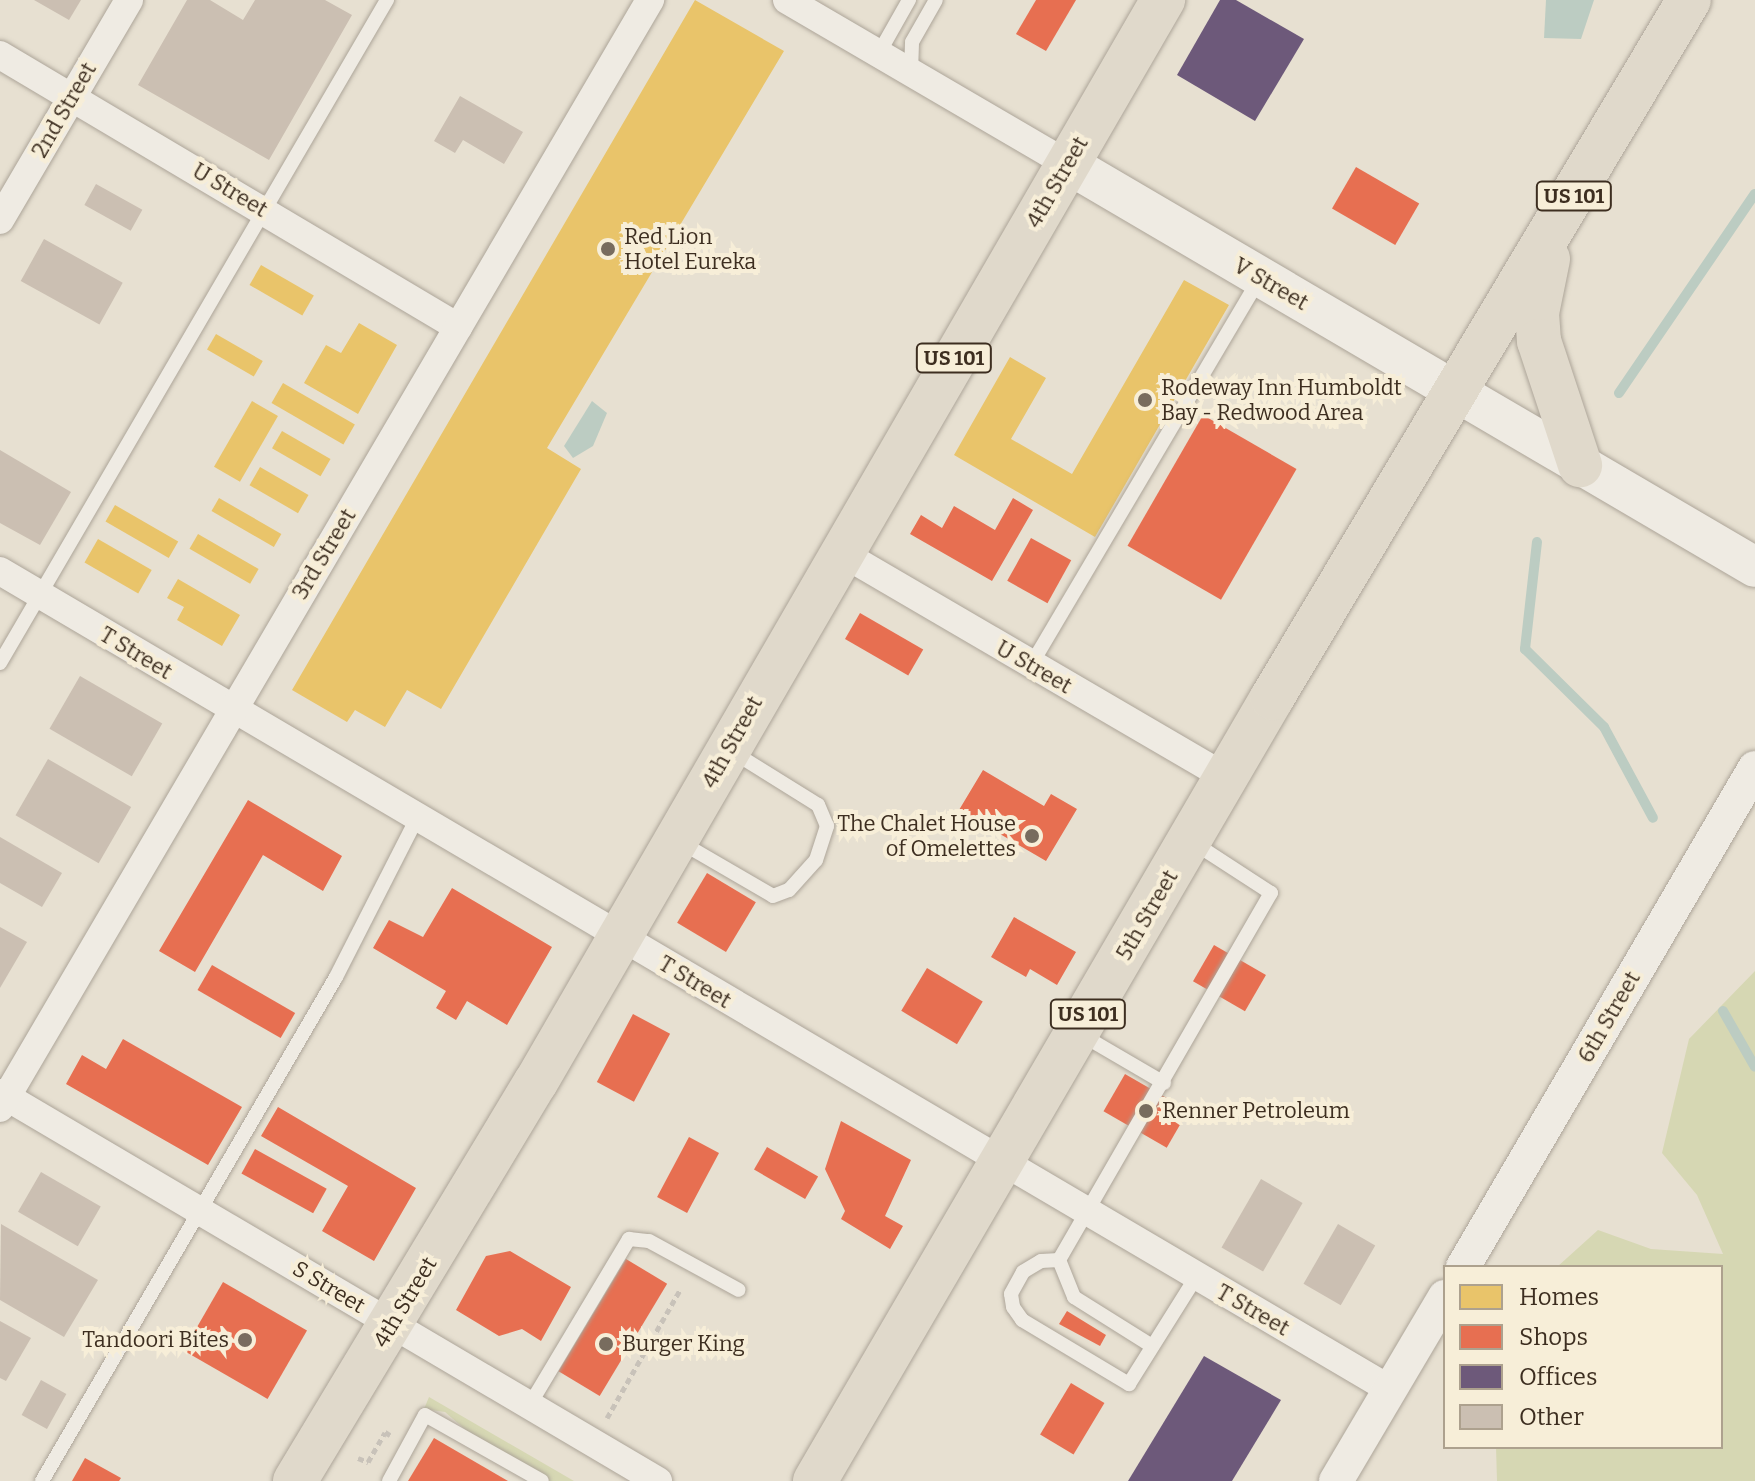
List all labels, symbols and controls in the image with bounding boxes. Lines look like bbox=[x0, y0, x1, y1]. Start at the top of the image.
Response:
street label: 2nd Street bbox=[26, 58, 102, 162]
street label: 4th Street bbox=[1020, 132, 1094, 232]
street label: U Street bbox=[188, 157, 272, 223]
road number: US 101 bbox=[1534, 180, 1614, 212]
place label: Red Lion Hotel Eureka bbox=[624, 223, 756, 274]
marker: Red Lion Hotel Eureka bbox=[599, 240, 617, 258]
street label: V Street bbox=[1229, 252, 1313, 316]
road number: US 101 bbox=[914, 342, 994, 374]
place label: Rodeway Inn Humboldt Bay - Redwood Area bbox=[1161, 374, 1402, 426]
marker: Rodeway Inn Humboldt Bay - Redwood Area bbox=[1136, 391, 1154, 409]
street label: 3rd Street bbox=[287, 504, 361, 604]
street label: T Street bbox=[95, 621, 177, 685]
street label: U Street bbox=[991, 635, 1077, 699]
street label: 4th Street bbox=[696, 692, 768, 792]
place label: The Chalet House of Omelettes bbox=[837, 810, 1016, 862]
marker: The Chalet House of Omelettes bbox=[1023, 827, 1041, 845]
street label: 5th Street bbox=[1111, 865, 1183, 965]
street label: T Street bbox=[654, 950, 736, 1014]
street label: 6th Street bbox=[1572, 967, 1646, 1067]
road number: US 101 bbox=[1048, 998, 1128, 1030]
place label: Renner Petroleum bbox=[1162, 1098, 1350, 1124]
marker: Renner Petroleum bbox=[1137, 1102, 1155, 1120]
street label: 4th Street bbox=[368, 1252, 442, 1352]
street label: S Street bbox=[288, 1255, 370, 1319]
legend bbox=[1443, 1265, 1723, 1449]
street label: T Street bbox=[1212, 1279, 1294, 1341]
text: Homes bbox=[1519, 1283, 1599, 1311]
text: Shops bbox=[1519, 1323, 1588, 1351]
place label: Tandoori Bites bbox=[82, 1327, 229, 1353]
marker: Tandoori Bites bbox=[236, 1331, 254, 1349]
place label: Burger King bbox=[622, 1331, 745, 1357]
marker: Burger King bbox=[597, 1335, 615, 1353]
text: Offices bbox=[1519, 1363, 1597, 1391]
text: Other bbox=[1519, 1403, 1584, 1431]

